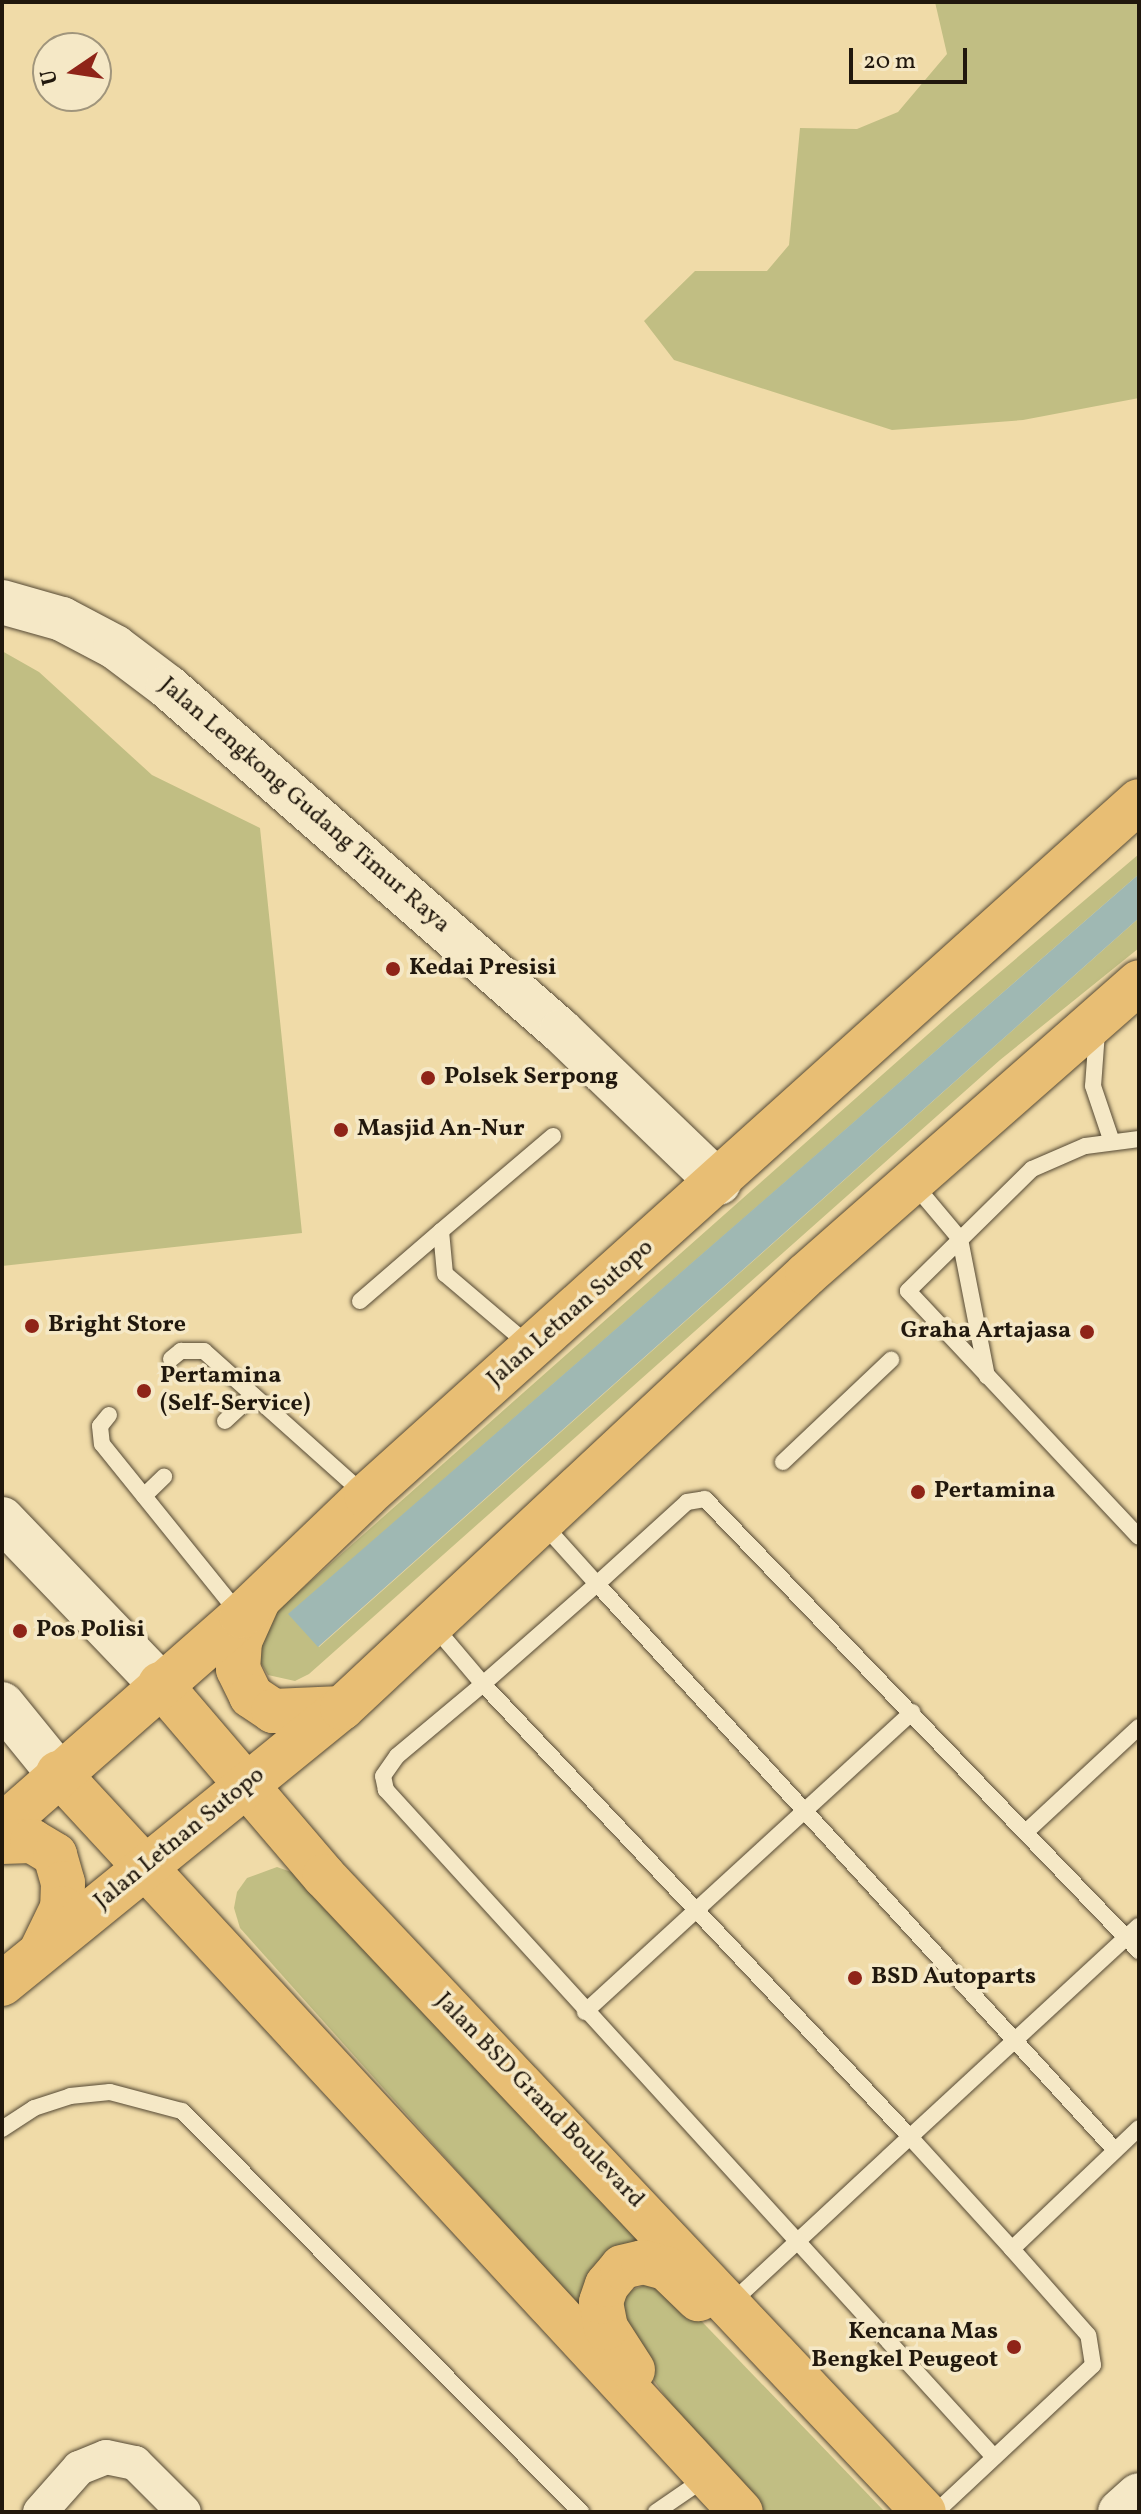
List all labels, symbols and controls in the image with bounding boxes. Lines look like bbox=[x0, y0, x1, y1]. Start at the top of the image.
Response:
north arrow bbox=[32, 32, 112, 112]
scale bar bbox=[853, 32, 971, 82]
text: 20 m bbox=[863, 45, 916, 79]
text: U bbox=[33, 66, 67, 88]
street label: Jalan Lengkong Gudang Timur Raya bbox=[152, 672, 456, 940]
place label: Kedai Presisi bbox=[409, 955, 556, 983]
marker: Kedai Presisi bbox=[384, 960, 402, 978]
place label: Polsek Serpong bbox=[444, 1064, 618, 1092]
marker: Polsek Serpong bbox=[419, 1069, 437, 1087]
place label: Masjid An-Nur bbox=[357, 1116, 525, 1144]
marker: Masjid An-Nur bbox=[332, 1121, 350, 1139]
street label: Jalan Letnan Sutopo bbox=[482, 1234, 660, 1394]
place label: Bright Store bbox=[48, 1312, 186, 1340]
marker: Bright Store bbox=[23, 1317, 41, 1335]
place label: Graha Artajasa bbox=[901, 1318, 1071, 1346]
marker: Graha Artajasa bbox=[1078, 1323, 1096, 1341]
place label: Pertamina (Self-Service) bbox=[160, 1363, 310, 1419]
marker: Pertamina (Self-Service) bbox=[135, 1382, 153, 1400]
place label: Pertamina bbox=[934, 1478, 1055, 1506]
marker: Pertamina bbox=[909, 1483, 927, 1501]
place label: Pos Polisi bbox=[36, 1617, 145, 1645]
marker: Pos Polisi bbox=[11, 1622, 29, 1640]
street label: Jalan Letnan Sutopo bbox=[89, 1761, 271, 1917]
place label: BSD Autoparts bbox=[871, 1964, 1036, 1992]
marker: BSD Autoparts bbox=[846, 1969, 864, 1987]
street label: Jalan BSD Grand Boulevard bbox=[428, 1987, 650, 2215]
place label: Kencana Mas Bengkel Peugeot bbox=[811, 2319, 998, 2375]
marker: Kencana Mas Bengkel Peugeot bbox=[1005, 2338, 1023, 2356]

